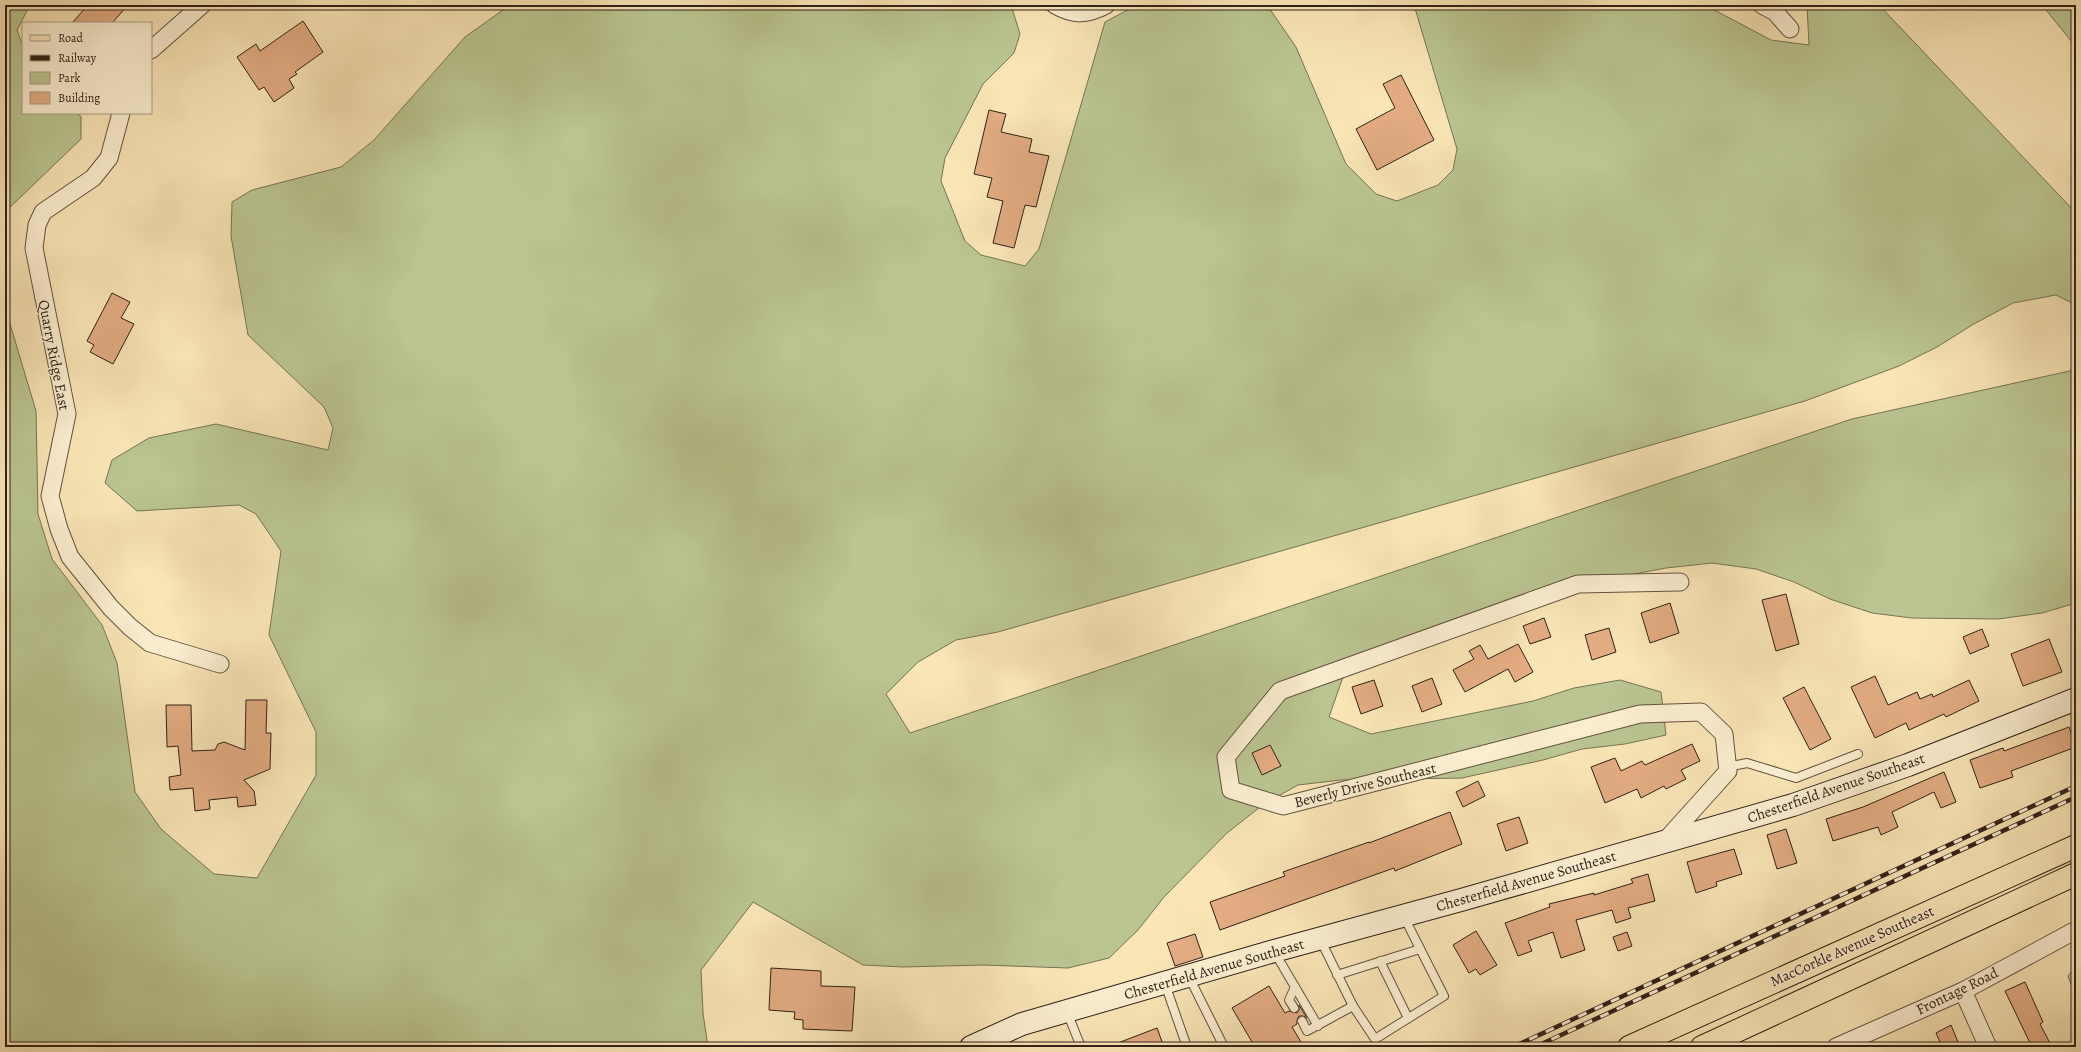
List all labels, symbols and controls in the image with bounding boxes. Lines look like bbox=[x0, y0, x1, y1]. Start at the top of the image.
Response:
legend bbox=[22, 22, 152, 114]
text: Road bbox=[58, 30, 84, 46]
text: Railway bbox=[58, 50, 97, 66]
text: Park bbox=[58, 70, 81, 86]
text: Building bbox=[58, 90, 100, 106]
street label: Quarry Ridge East bbox=[33, 298, 75, 412]
street label: Chesterfield Avenue Southeast bbox=[1745, 748, 1927, 828]
street label: Beverly Drive Southeast bbox=[1292, 758, 1438, 812]
street label: Chesterfield Avenue Southeast bbox=[1434, 846, 1618, 916]
street label: MacCorkle Avenue Southeast bbox=[1767, 901, 1937, 991]
street label: Chesterfield Avenue Southeast bbox=[1122, 934, 1306, 1004]
street label: Frontage Road bbox=[1913, 962, 2002, 1020]

